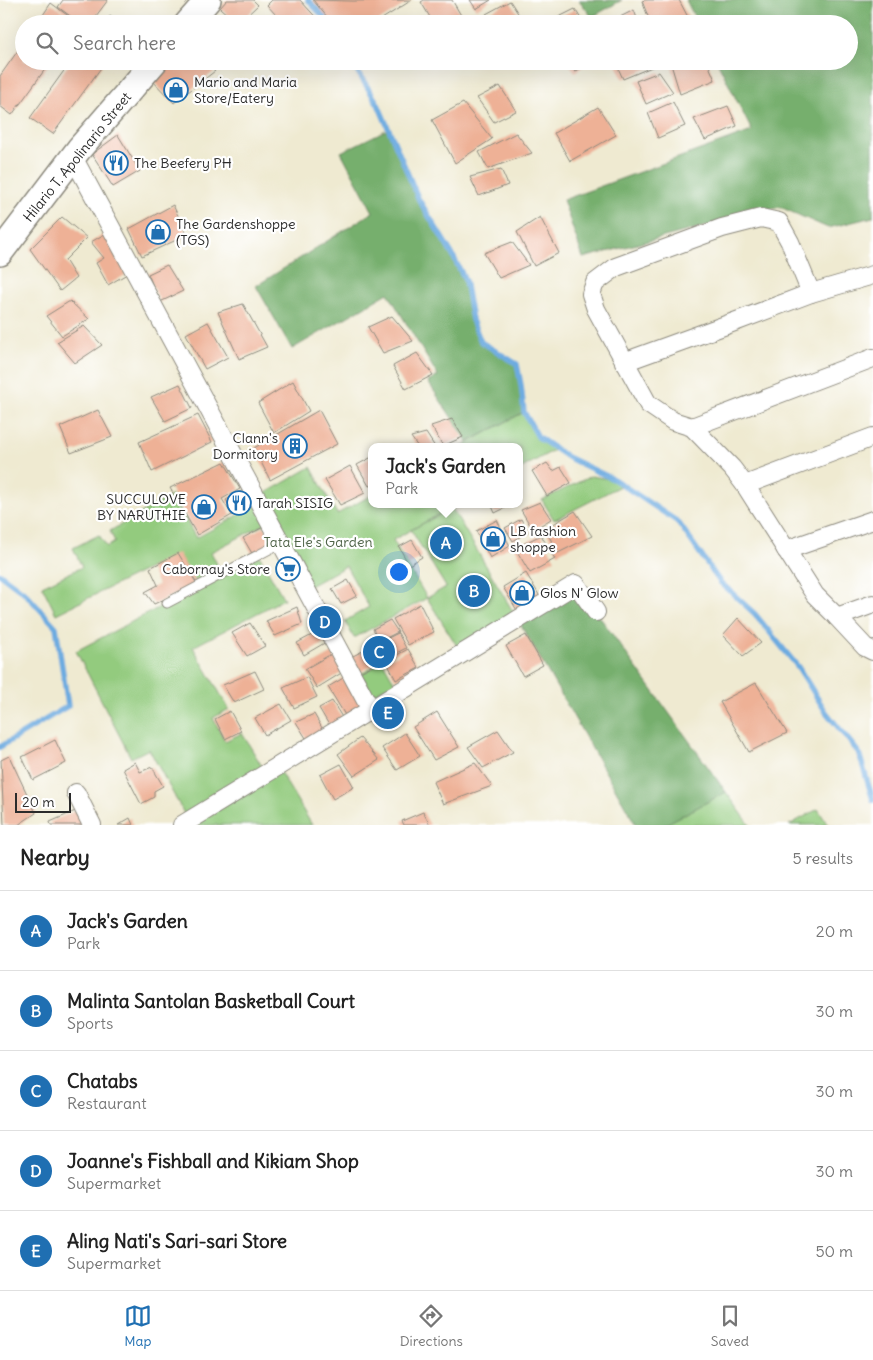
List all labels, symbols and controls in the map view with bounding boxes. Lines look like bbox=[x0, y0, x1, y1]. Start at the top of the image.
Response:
search box bbox=[15, 15, 858, 70]
icon: search bbox=[33, 29, 61, 57]
text: Search here bbox=[73, 31, 176, 55]
place label: Mario and Maria Store/Eatery bbox=[194, 73, 297, 107]
shop icon: Mario and Maria Store/Eatery bbox=[163, 77, 189, 103]
street label: Hilario T. Apolinario Street bbox=[19, 88, 135, 226]
restaurant icon: The Beefery PH bbox=[103, 150, 129, 176]
place label: The Beefery PH bbox=[134, 154, 232, 172]
place label: The Gardenshoppe (TGS) bbox=[176, 215, 296, 249]
shop icon: The Gardenshoppe (TGS) bbox=[145, 219, 171, 245]
place label: Clann's Dormitory bbox=[213, 429, 278, 463]
building icon: Clann's Dormitory bbox=[282, 433, 308, 459]
popup bbox=[368, 443, 523, 508]
text: Jack's Garden bbox=[385, 454, 506, 478]
text: Park bbox=[385, 478, 418, 498]
place label: SUCCULOVE BY NARUTHIE bbox=[97, 490, 186, 524]
restaurant icon: Tarah SISIG bbox=[226, 490, 252, 516]
shop icon: SUCCULOVE BY NARUTHIE bbox=[191, 494, 217, 520]
place label: Tarah SISIG bbox=[256, 494, 333, 512]
place label: LB fashion shoppe bbox=[510, 522, 576, 556]
pin: A bbox=[430, 524, 462, 562]
shop icon: LB fashion shoppe bbox=[480, 526, 506, 552]
park label: Tata Ele's Garden bbox=[263, 533, 373, 551]
supermarket icon: Cabornay's Store bbox=[275, 556, 301, 582]
your location bbox=[386, 559, 412, 585]
place label: Cabornay's Store bbox=[162, 560, 270, 578]
pin: B bbox=[458, 572, 490, 610]
shop icon: Glos N' Glow bbox=[509, 580, 535, 606]
place label: Glos N' Glow bbox=[540, 584, 619, 602]
pin: D bbox=[309, 603, 341, 641]
pin: C bbox=[363, 633, 395, 671]
pin: E bbox=[372, 694, 404, 732]
scale bar bbox=[15, 790, 71, 813]
text: 20 m bbox=[22, 793, 55, 811]
text: Nearby bbox=[20, 844, 90, 871]
text: 5 results bbox=[792, 848, 853, 868]
text: Jack's Garden bbox=[67, 909, 188, 933]
text: A bbox=[31, 921, 41, 941]
text: 20 m bbox=[816, 921, 853, 941]
text: Park bbox=[67, 933, 100, 953]
text: Malinta Santolan Basketball Court bbox=[67, 989, 355, 1013]
text: B bbox=[31, 1001, 41, 1021]
text: 30 m bbox=[816, 1001, 853, 1021]
text: Sports bbox=[67, 1013, 113, 1033]
text: Chatabs bbox=[67, 1069, 138, 1093]
text: C bbox=[31, 1081, 41, 1101]
text: 30 m bbox=[816, 1081, 853, 1101]
text: Restaurant bbox=[67, 1093, 147, 1113]
text: Joanne's Fishball and Kikiam Shop bbox=[67, 1149, 359, 1173]
text: D bbox=[30, 1161, 42, 1181]
text: 30 m bbox=[816, 1161, 853, 1181]
text: Supermarket bbox=[67, 1173, 161, 1193]
text: Aling Nati's Sari-sari Store bbox=[67, 1229, 287, 1253]
text: E bbox=[31, 1241, 41, 1261]
text: 50 m bbox=[815, 1241, 853, 1261]
text: Supermarket bbox=[67, 1253, 161, 1273]
tab: Map bbox=[124, 1302, 152, 1350]
tab: Directions bbox=[400, 1302, 463, 1350]
tab: Saved bbox=[711, 1302, 749, 1350]

